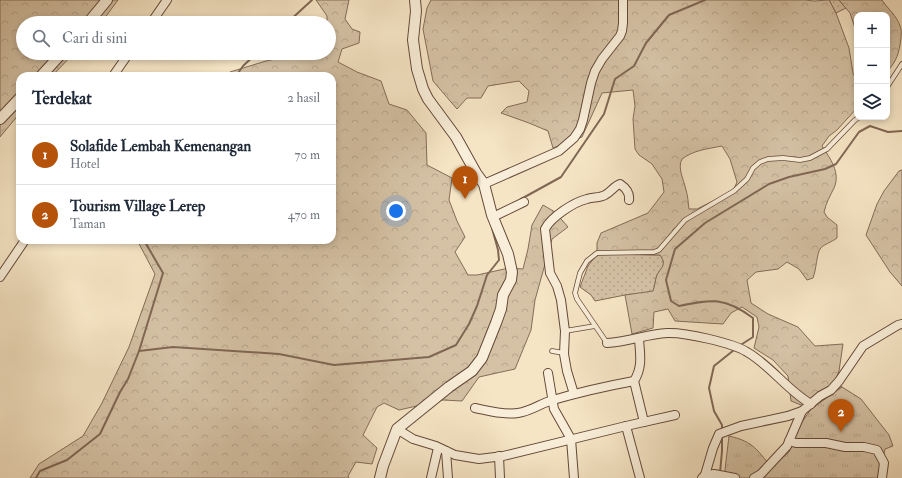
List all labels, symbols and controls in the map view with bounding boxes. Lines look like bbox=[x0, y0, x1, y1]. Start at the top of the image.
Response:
map controls bbox=[854, 12, 890, 120]
button: + bbox=[854, 12, 890, 48]
search box bbox=[16, 16, 336, 60]
icon: search bbox=[30, 27, 52, 49]
text: Cari di sini bbox=[62, 29, 127, 48]
button: − bbox=[854, 48, 890, 84]
button: layers bbox=[854, 84, 890, 120]
text: Terdekat bbox=[32, 88, 92, 109]
text: 2 hasil bbox=[287, 90, 320, 106]
text: Solafide Lembah Kemenangan bbox=[70, 137, 251, 156]
text: 1 bbox=[43, 147, 47, 163]
text: 70 m bbox=[295, 147, 320, 163]
text: Hotel bbox=[70, 156, 100, 172]
pin: 1 bbox=[452, 166, 478, 199]
text: Tourism Village Lerep bbox=[70, 197, 205, 216]
your location bbox=[386, 201, 406, 221]
text: 2 bbox=[42, 207, 48, 223]
text: 470 m bbox=[288, 207, 320, 223]
text: Taman bbox=[70, 216, 106, 232]
pin: 2 bbox=[828, 399, 854, 432]

